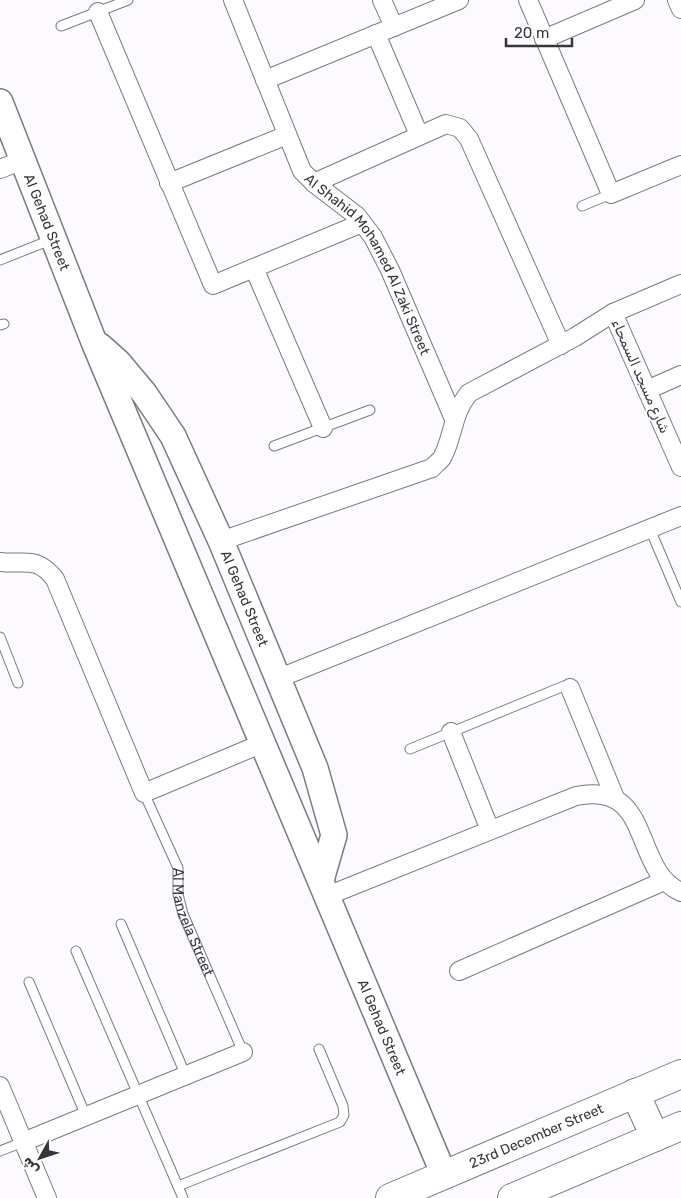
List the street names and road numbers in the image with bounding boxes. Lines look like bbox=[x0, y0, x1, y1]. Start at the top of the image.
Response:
street label: Al Shahid Mohamed Al Zaki Street bbox=[301, 170, 434, 358]
street label: Al Gehad Street bbox=[20, 172, 73, 273]
street label: شارع مسجد السمحاء bbox=[606, 316, 673, 437]
street label: Al Gehad Street bbox=[217, 548, 272, 650]
street label: Al Manzela Street bbox=[169, 868, 217, 979]
street label: Al Gehad Street bbox=[354, 977, 409, 1078]
street label: 23rd December Street bbox=[467, 1100, 607, 1172]

